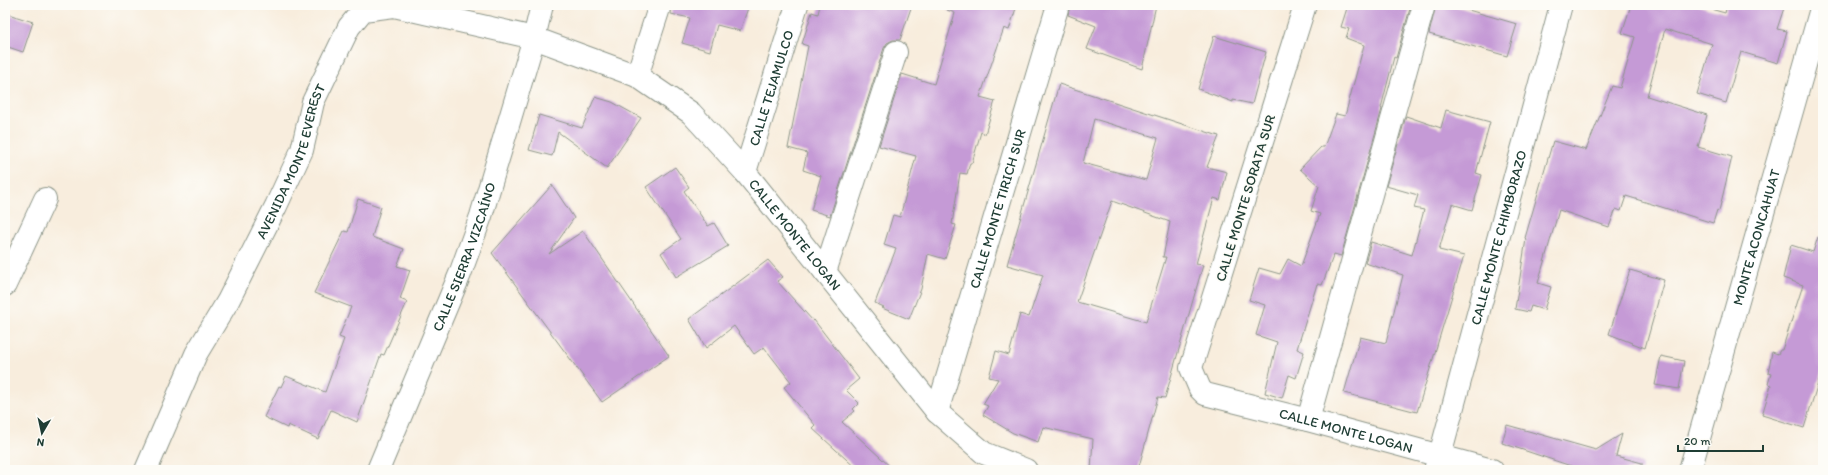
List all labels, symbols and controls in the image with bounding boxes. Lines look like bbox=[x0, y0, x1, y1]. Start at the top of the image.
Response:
street label: CALLE TEJAMULCO bbox=[746, 28, 798, 148]
street label: AVENIDA MONTE EVEREST bbox=[253, 81, 330, 242]
street label: CALLE MONTE SORATA SUR bbox=[1212, 112, 1279, 284]
street label: CALLE MONTE TIRICH SUR bbox=[966, 127, 1030, 291]
street label: CALLE MONTE CHIMBORAZO bbox=[1467, 148, 1531, 327]
street label: MONTE ACONCAHUAT bbox=[1729, 167, 1784, 307]
street label: CALLE MONTE LOGAN bbox=[745, 176, 844, 294]
street label: CALLE SIERRA VIZCAÍNO bbox=[429, 180, 500, 334]
street label: CALLE MONTE LOGAN bbox=[1277, 405, 1415, 457]
north arrow bbox=[22, 413, 62, 453]
scale bar bbox=[1678, 427, 1763, 453]
text: 20 m bbox=[1684, 434, 1711, 448]
text: N bbox=[36, 435, 45, 449]

